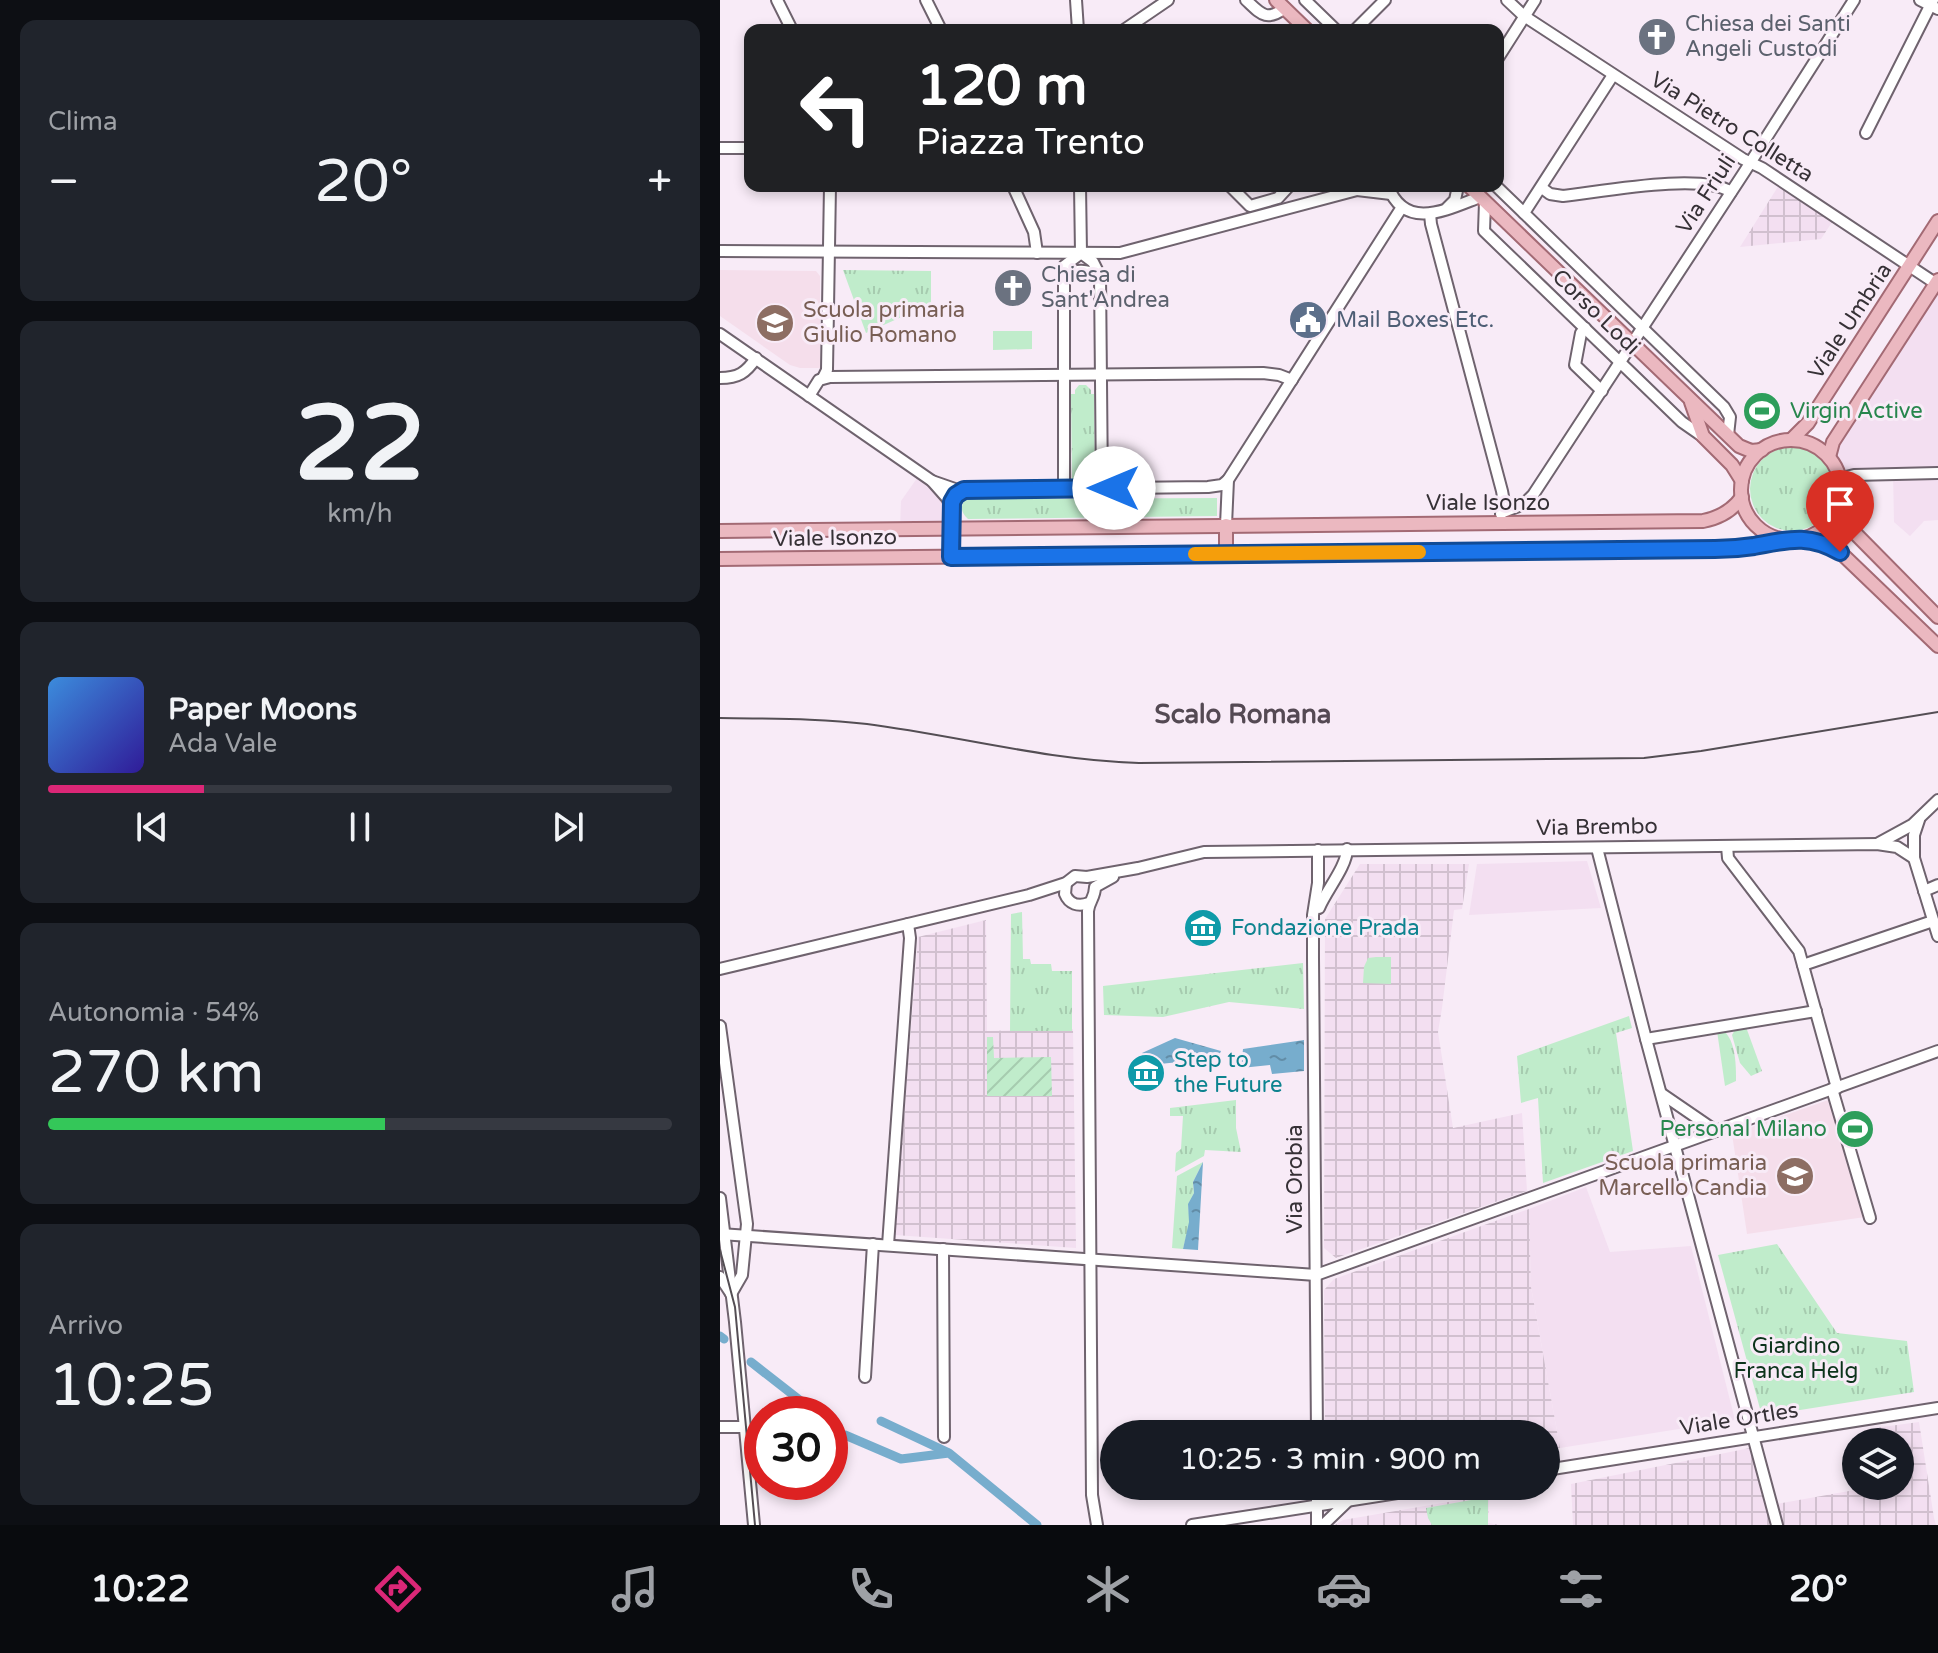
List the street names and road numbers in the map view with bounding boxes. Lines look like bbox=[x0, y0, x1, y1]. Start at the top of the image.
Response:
street label: Via Pietro Colletta bbox=[1646, 66, 1818, 188]
street label: Via Friuli bbox=[1671, 149, 1741, 239]
street label: Viale Umbria bbox=[1803, 258, 1897, 384]
street label: Corso Lodi bbox=[1547, 264, 1645, 360]
street label: Viale Isonzo bbox=[1426, 490, 1550, 516]
street label: Viale Isonzo bbox=[773, 524, 897, 552]
street label: Via Brembo bbox=[1536, 813, 1658, 841]
street label: Via Orobia bbox=[1282, 1124, 1308, 1234]
street label: Viale Ortles bbox=[1678, 1397, 1800, 1441]

